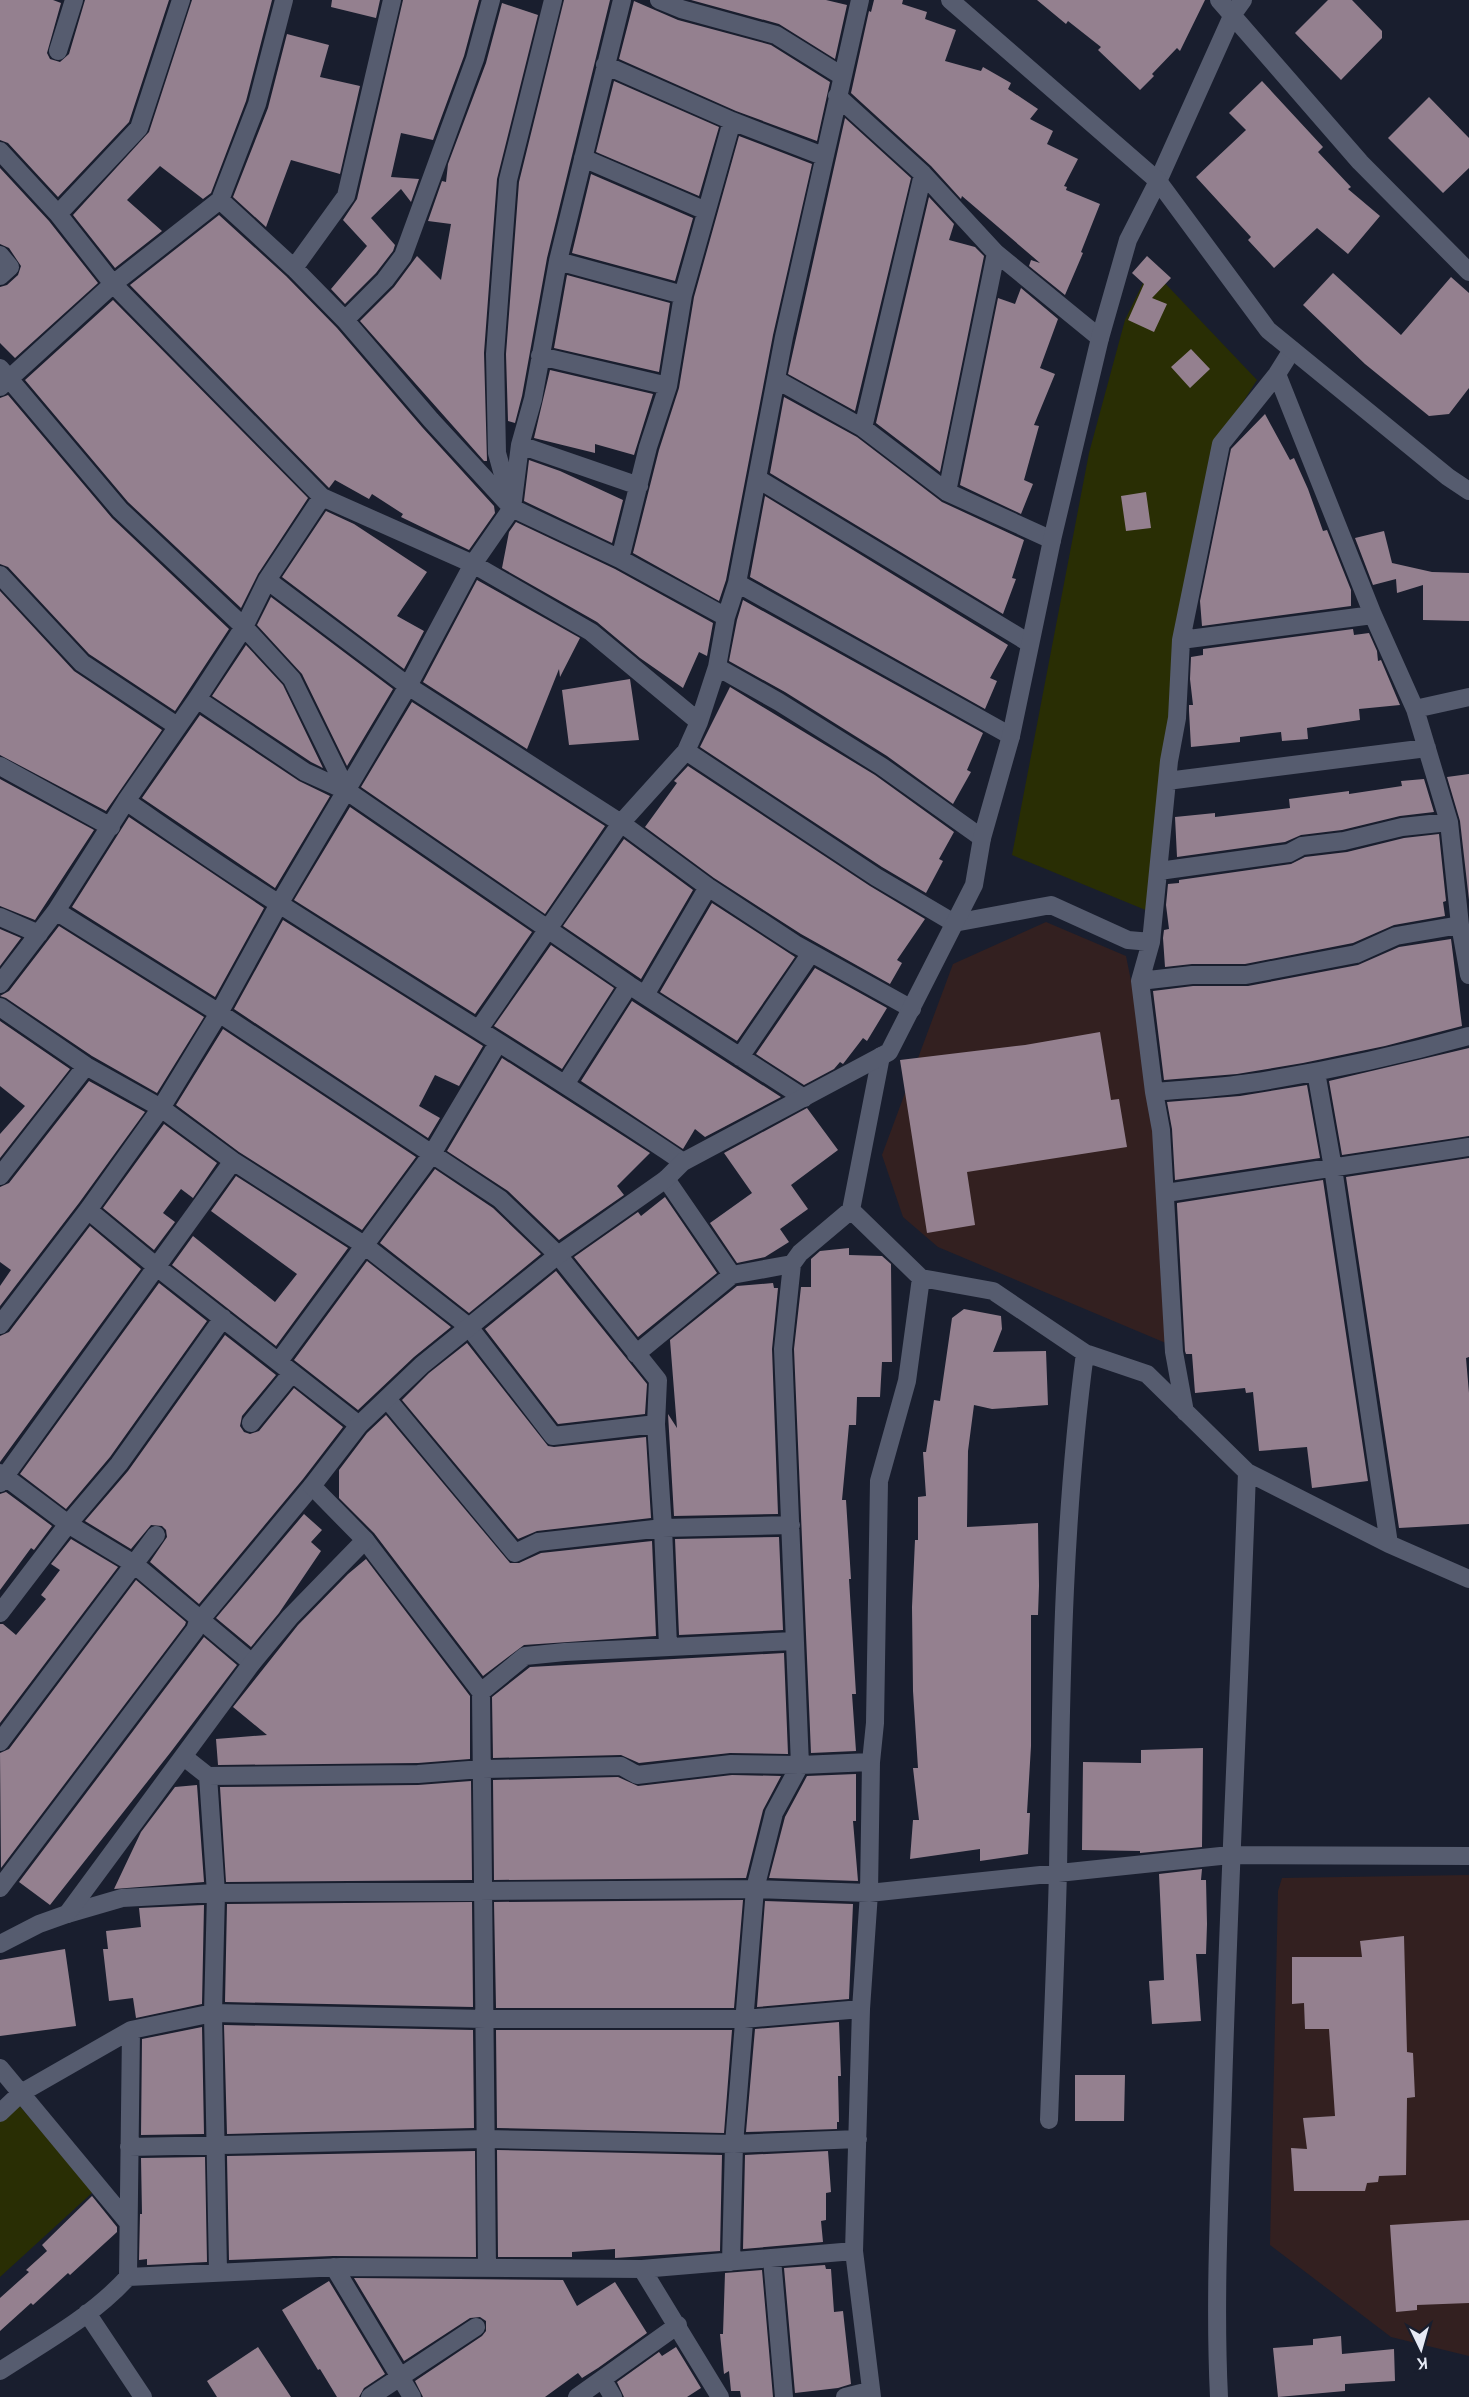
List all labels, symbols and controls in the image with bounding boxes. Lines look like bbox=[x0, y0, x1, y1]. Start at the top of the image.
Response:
north arrow bbox=[1391, 2319, 1451, 2379]
text: K bbox=[1416, 2351, 1429, 2372]

